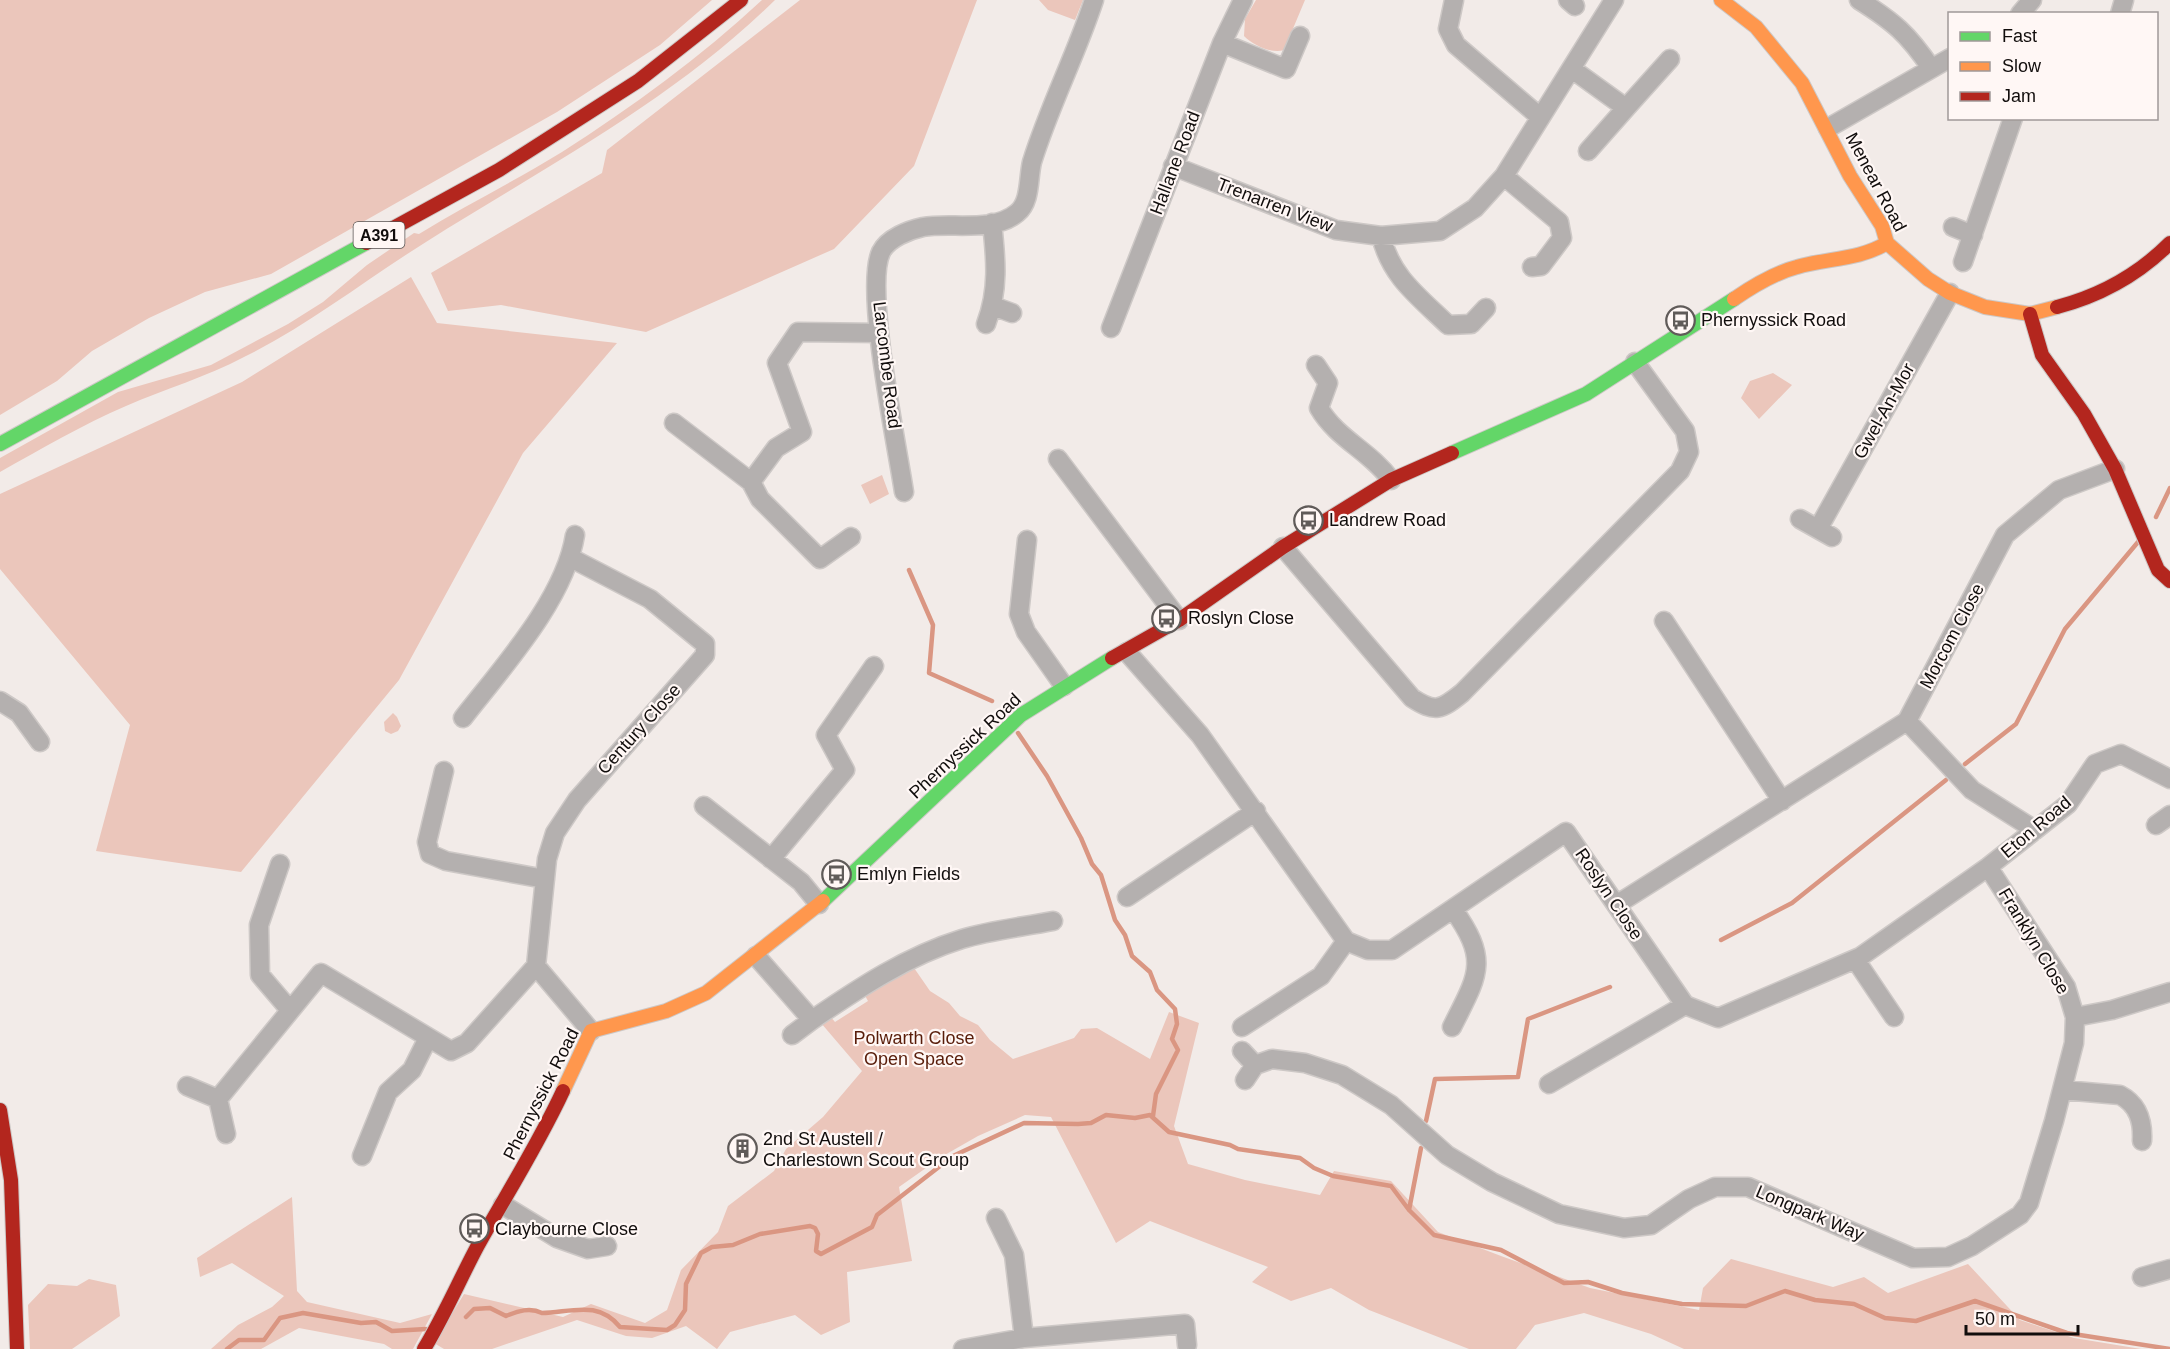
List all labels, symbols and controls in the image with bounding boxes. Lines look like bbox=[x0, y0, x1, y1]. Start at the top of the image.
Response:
legend bbox=[1948, 12, 2158, 120]
text: Fast bbox=[2002, 26, 2037, 46]
text: Slow bbox=[2002, 56, 2042, 76]
text: Jam bbox=[2002, 86, 2036, 106]
street label: Hallane Road bbox=[1146, 108, 1204, 218]
street label: Menear Road bbox=[1842, 129, 1910, 235]
street label: Trenarren View bbox=[1214, 174, 1336, 237]
road number: A391 bbox=[354, 222, 404, 248]
street label: Larcombe Road bbox=[869, 300, 905, 430]
bus stop icon: Phernyssick Road bbox=[1664, 304, 1696, 336]
place label: Phernyssick Road bbox=[1701, 310, 1846, 330]
street label: Gwel-An-Mor bbox=[1850, 360, 1918, 462]
bus stop icon: Landrew Road bbox=[1292, 504, 1324, 536]
place label: Landrew Road bbox=[1329, 510, 1446, 530]
street label: Morcom Close bbox=[1916, 580, 1988, 692]
bus stop icon: Roslyn Close bbox=[1151, 602, 1183, 634]
place label: Roslyn Close bbox=[1188, 608, 1294, 628]
street label: Century Close bbox=[593, 680, 685, 778]
street label: Phernyssick Road bbox=[905, 689, 1025, 803]
street label: Eton Road bbox=[1997, 792, 2075, 862]
street label: Roslyn Close bbox=[1571, 844, 1647, 944]
bus stop icon: Emlyn Fields bbox=[820, 858, 852, 890]
place label: Emlyn Fields bbox=[857, 864, 960, 884]
street label: Franklyn Close bbox=[1995, 884, 2073, 998]
street label: Phernyssick Road bbox=[499, 1025, 583, 1163]
park label: Polwarth Close Open Space bbox=[853, 1028, 975, 1069]
place label: 2nd St Austell / Charlestown Scout Group bbox=[763, 1129, 969, 1170]
building icon: 2nd St Austell / Charlestown Scout Group bbox=[726, 1133, 758, 1165]
street label: Longpark Way bbox=[1753, 1181, 1867, 1245]
bus stop icon: Claybourne Close bbox=[458, 1213, 490, 1245]
place label: Claybourne Close bbox=[495, 1219, 638, 1239]
scale bar bbox=[1966, 1298, 2078, 1336]
text: 50 m bbox=[1975, 1309, 2015, 1329]

